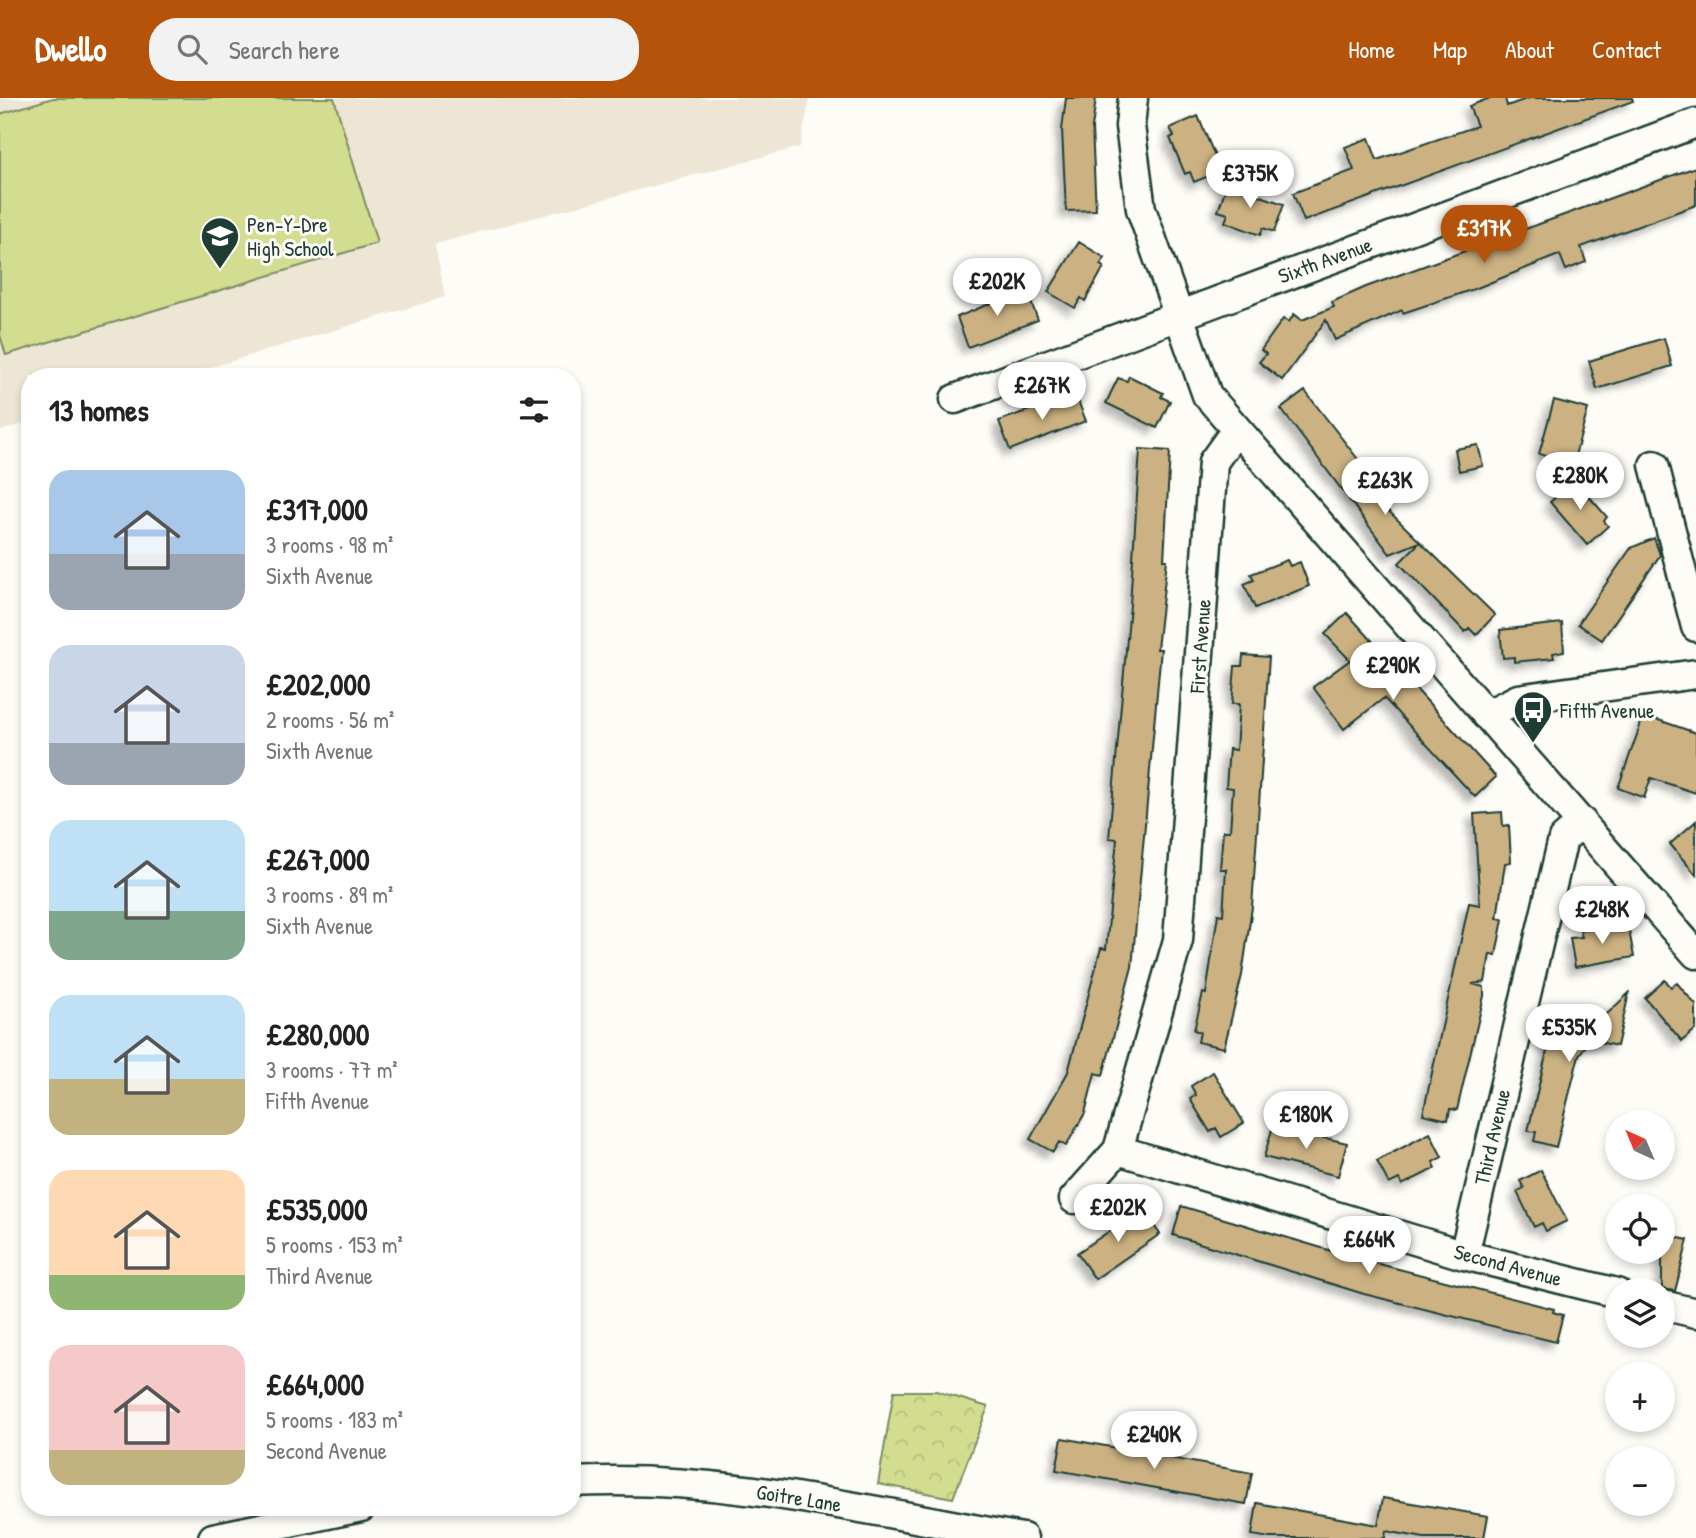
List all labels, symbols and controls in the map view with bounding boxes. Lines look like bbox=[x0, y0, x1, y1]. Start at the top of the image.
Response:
search box bbox=[149, 18, 639, 81]
text: Dwello bbox=[35, 27, 107, 71]
icon: search bbox=[173, 30, 211, 68]
text: Search here bbox=[229, 32, 340, 67]
text: Home bbox=[1348, 33, 1395, 65]
text: Map bbox=[1433, 33, 1467, 65]
text: About bbox=[1505, 33, 1554, 65]
text: Contact bbox=[1592, 33, 1661, 65]
pin: £375K bbox=[1201, 150, 1299, 210]
text: £375K bbox=[1222, 157, 1278, 188]
pin: £317K bbox=[1435, 206, 1533, 265]
place label: Pen-Y-Dre High School bbox=[247, 210, 334, 263]
text: £317K bbox=[1457, 212, 1511, 243]
school or university icon: Pen-Y-Dre High School bbox=[199, 215, 241, 270]
street label: Sixth Avenue bbox=[1274, 230, 1376, 290]
pin: £202K bbox=[948, 258, 1046, 318]
text: £202K bbox=[969, 265, 1025, 296]
pin: £267K bbox=[993, 362, 1091, 422]
text: £267K bbox=[1014, 369, 1070, 400]
text: 13 homes bbox=[49, 390, 149, 430]
icon: filters bbox=[515, 391, 553, 429]
pin: £280K bbox=[1531, 452, 1629, 512]
pin: £263K bbox=[1336, 458, 1434, 517]
text: £280K bbox=[1552, 459, 1608, 490]
text: £263K bbox=[1358, 464, 1412, 495]
text: £317,000 bbox=[266, 489, 368, 529]
icon: home bbox=[105, 498, 189, 582]
text: 3 rooms · 98 m² bbox=[266, 529, 393, 560]
text: Sixth Avenue bbox=[266, 560, 373, 591]
street label: First Avenue bbox=[1182, 598, 1218, 695]
pin: £290K bbox=[1344, 642, 1442, 702]
text: £290K bbox=[1366, 649, 1420, 680]
text: £202,000 bbox=[266, 664, 370, 704]
icon: home bbox=[105, 673, 189, 757]
bus stop icon: Fifth Avenue bbox=[1512, 689, 1554, 744]
place label: Fifth Avenue bbox=[1559, 696, 1654, 725]
text: 2 rooms · 56 m² bbox=[266, 704, 394, 735]
text: Sixth Avenue bbox=[266, 735, 373, 766]
text: £267,000 bbox=[266, 839, 370, 879]
icon: home bbox=[105, 848, 189, 932]
text: 3 rooms · 89 m² bbox=[266, 879, 393, 910]
pin: £248K bbox=[1553, 886, 1651, 946]
text: £248K bbox=[1575, 893, 1629, 924]
text: Sixth Avenue bbox=[266, 910, 373, 941]
pin: £535K bbox=[1520, 1004, 1618, 1064]
text: £535K bbox=[1542, 1011, 1596, 1042]
text: £280,000 bbox=[266, 1014, 369, 1054]
icon: home bbox=[105, 1023, 189, 1107]
text: 3 rooms · 77 m² bbox=[266, 1054, 398, 1085]
text: Fifth Avenue bbox=[266, 1085, 369, 1116]
street label: Third Avenue bbox=[1467, 1086, 1517, 1188]
pin: £180K bbox=[1257, 1091, 1355, 1151]
text: £180K bbox=[1279, 1098, 1333, 1129]
north arrow bbox=[1605, 1110, 1675, 1180]
map controls bbox=[1605, 1110, 1675, 1516]
pin: £202K bbox=[1069, 1184, 1167, 1244]
text: £535,000 bbox=[266, 1189, 368, 1229]
text: £202K bbox=[1090, 1191, 1146, 1222]
button: locate bbox=[1605, 1194, 1675, 1264]
icon: home bbox=[105, 1198, 189, 1282]
pin: £664K bbox=[1320, 1216, 1418, 1276]
text: £664K bbox=[1343, 1223, 1395, 1254]
text: 5 rooms · 153 m² bbox=[266, 1229, 403, 1260]
street label: Second Avenue bbox=[1451, 1237, 1565, 1293]
text: Third Avenue bbox=[266, 1260, 373, 1291]
button: layers bbox=[1605, 1278, 1675, 1348]
button: + bbox=[1605, 1362, 1675, 1432]
text: £664,000 bbox=[266, 1364, 364, 1404]
icon: home bbox=[105, 1373, 189, 1457]
text: 5 rooms · 183 m² bbox=[266, 1404, 403, 1435]
pin: £240K bbox=[1105, 1412, 1203, 1471]
text: £240K bbox=[1127, 1418, 1181, 1449]
text: Second Avenue bbox=[266, 1435, 387, 1466]
button: − bbox=[1605, 1446, 1675, 1516]
street label: Goitre Lane bbox=[754, 1477, 844, 1519]

